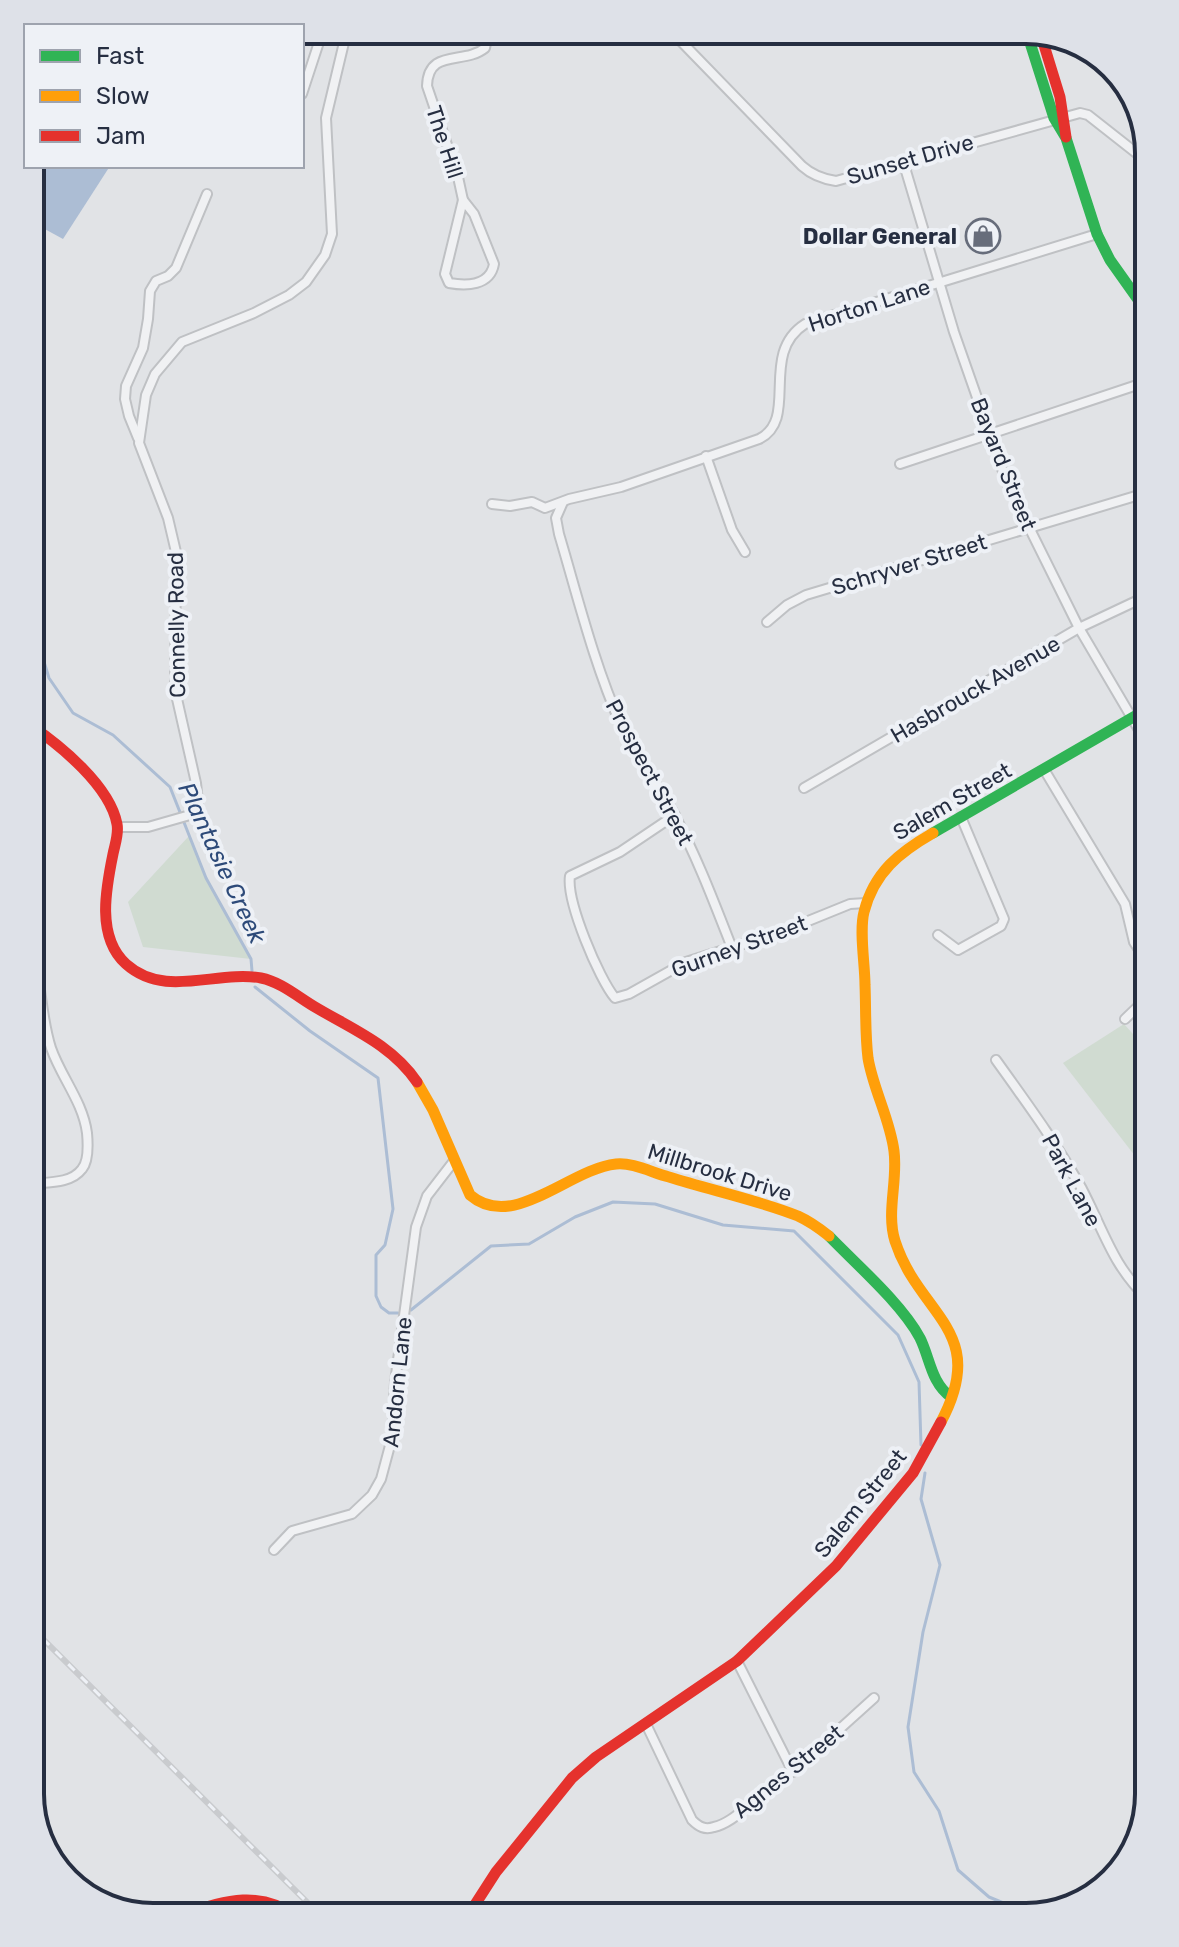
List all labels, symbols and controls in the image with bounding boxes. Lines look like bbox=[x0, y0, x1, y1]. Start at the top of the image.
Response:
legend bbox=[24, 24, 304, 168]
text: Fast bbox=[96, 42, 144, 70]
text: Slow bbox=[96, 82, 149, 110]
street label: The Hill bbox=[420, 102, 469, 182]
text: Jam bbox=[96, 122, 146, 150]
street label: Sunset Drive bbox=[844, 128, 977, 190]
shop icon: Dollar General bbox=[964, 217, 1002, 255]
place label: Dollar General bbox=[803, 223, 957, 250]
street label: Horton Lane bbox=[805, 273, 934, 338]
street label: Bayard Street bbox=[965, 394, 1043, 535]
street label: Schryver Street bbox=[828, 528, 990, 601]
street label: Connelly Road bbox=[162, 552, 191, 698]
street label: Hasbrouck Avenue bbox=[886, 630, 1065, 749]
street label: Prospect Street bbox=[600, 695, 700, 850]
street label: Salem Street bbox=[888, 757, 1017, 846]
water label: Plantasie Creek bbox=[172, 778, 272, 949]
street label: Gurney Street bbox=[668, 909, 811, 984]
street label: Park Lane bbox=[1036, 1129, 1107, 1231]
street label: Millbrook Drive bbox=[644, 1138, 795, 1207]
street label: Andorn Lane bbox=[377, 1315, 418, 1449]
street label: Salem Street bbox=[808, 1443, 913, 1563]
street label: Agnes Street bbox=[728, 1719, 849, 1824]

